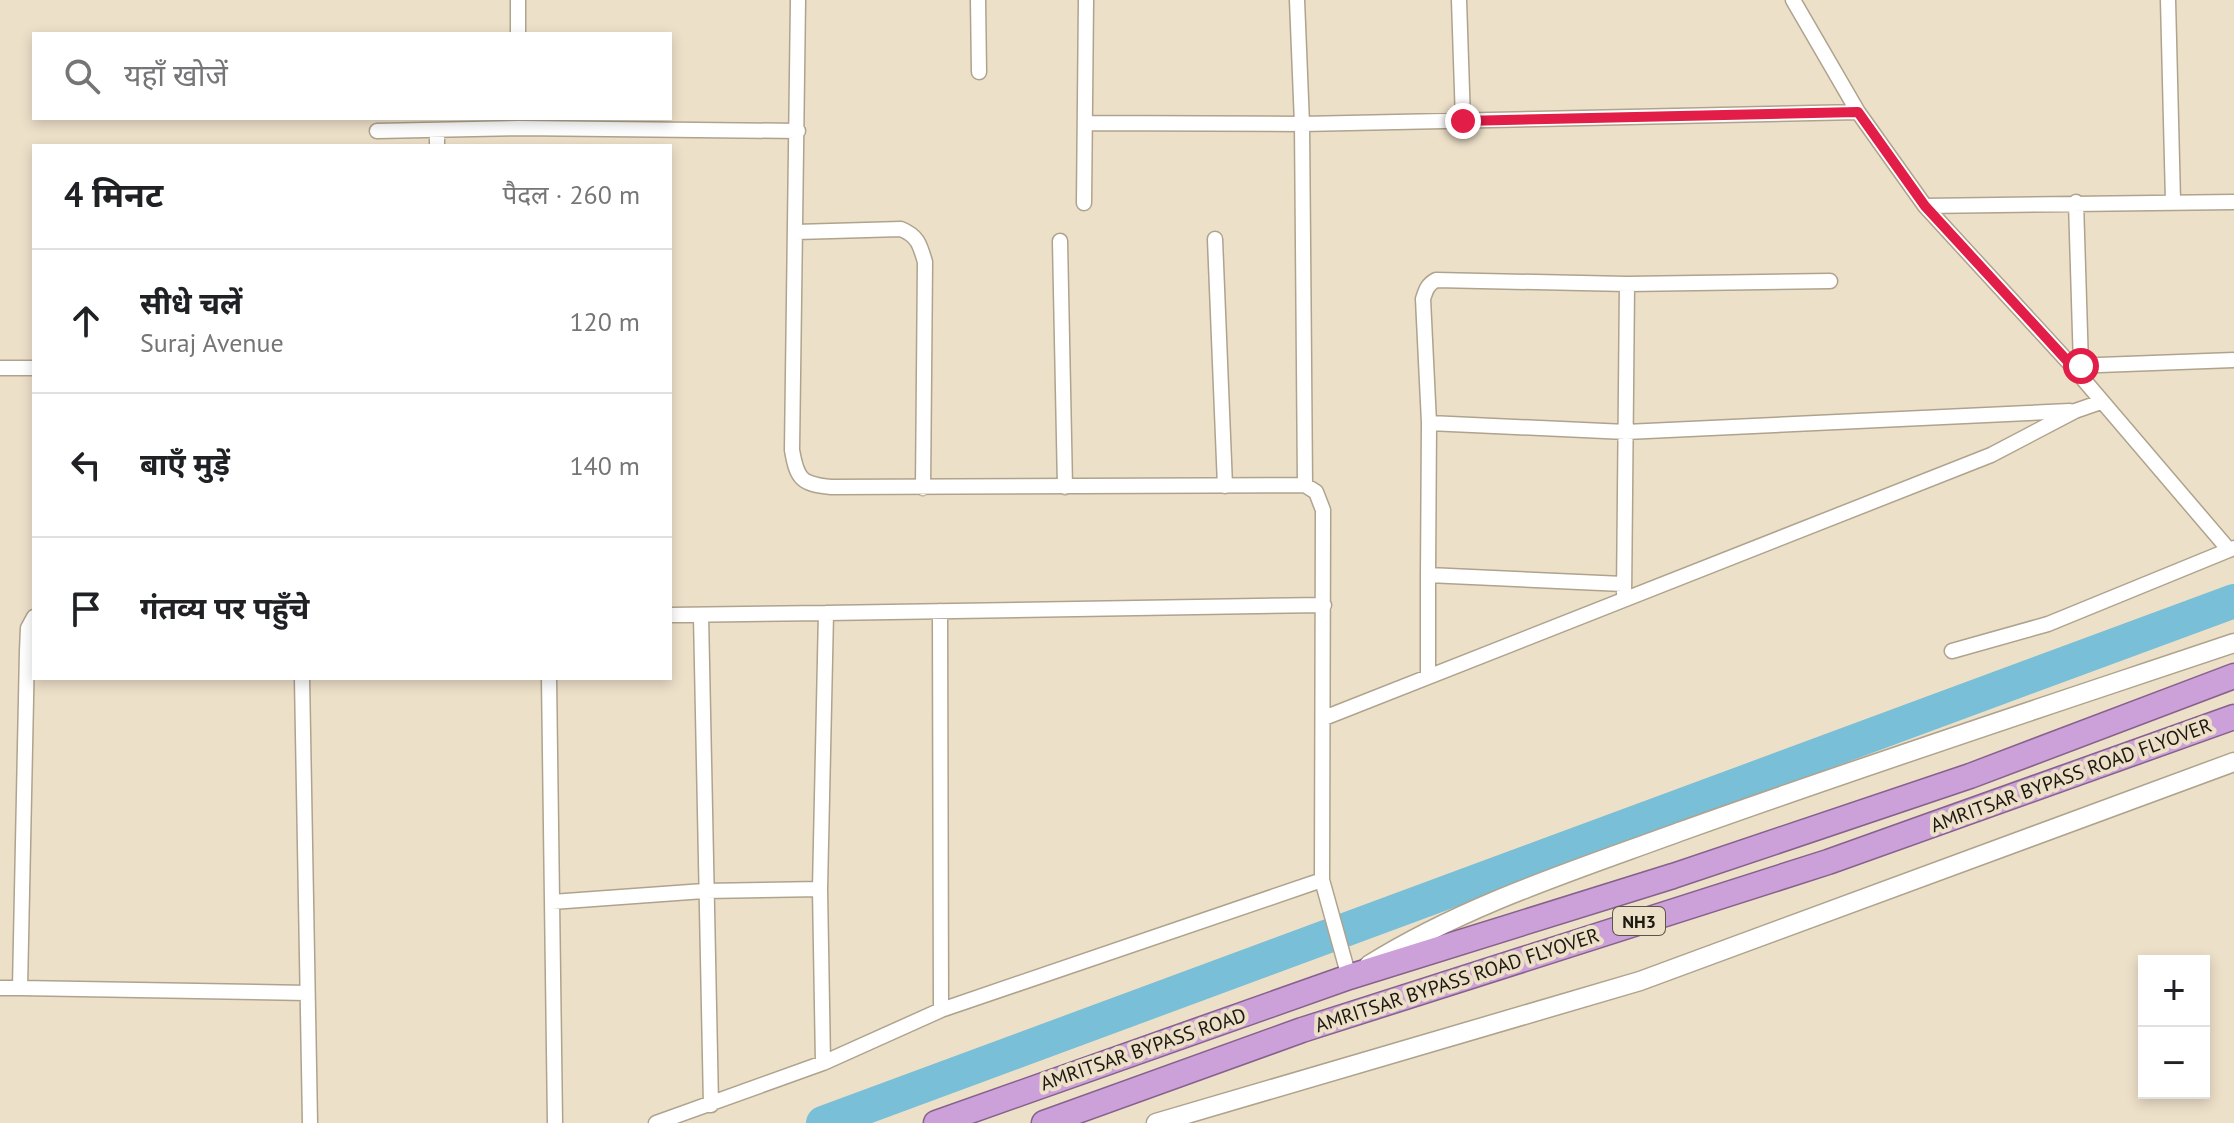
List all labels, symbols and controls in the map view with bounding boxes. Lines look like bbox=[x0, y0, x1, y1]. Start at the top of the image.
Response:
search box bbox=[32, 32, 672, 120]
icon: search bbox=[60, 54, 104, 98]
text: यहाँ खोजें bbox=[124, 55, 228, 94]
route end bbox=[1445, 103, 1481, 139]
text: 4 मिनट bbox=[64, 172, 163, 216]
text: पैदल · 260 m bbox=[502, 178, 640, 211]
text: सीधे चलें bbox=[140, 283, 242, 322]
icon: ahead bbox=[64, 299, 108, 343]
text: 120 m bbox=[569, 305, 640, 338]
text: Suraj Avenue bbox=[140, 326, 284, 359]
route start bbox=[2063, 348, 2099, 384]
icon: left bbox=[64, 443, 108, 487]
text: बाएँ मुड़ें bbox=[140, 444, 230, 483]
text: 140 m bbox=[569, 449, 640, 482]
icon: arrive bbox=[64, 587, 108, 631]
text: गंतव्य पर पहुँचे bbox=[140, 588, 309, 627]
street label: AMRITSAR BYPASS ROAD FLYOVER bbox=[1927, 712, 2215, 838]
road number: NH3 bbox=[1613, 907, 1665, 935]
street label: AMRITSAR BYPASS ROAD FLYOVER bbox=[1312, 922, 1602, 1038]
map controls bbox=[2138, 955, 2210, 1099]
button: + bbox=[2138, 955, 2210, 1027]
street label: AMRITSAR BYPASS ROAD bbox=[1037, 1002, 1249, 1096]
button: − bbox=[2138, 1027, 2210, 1099]

